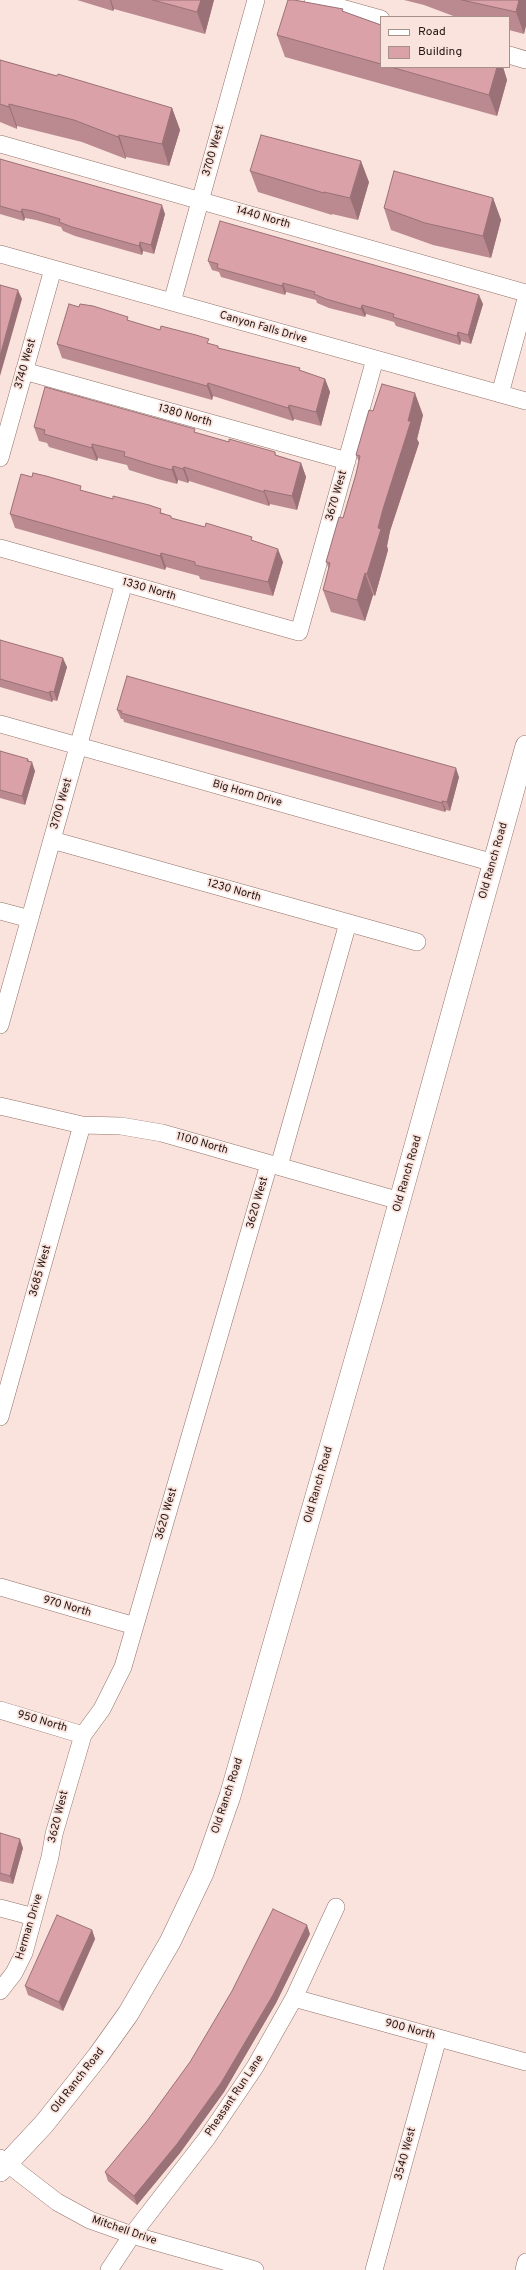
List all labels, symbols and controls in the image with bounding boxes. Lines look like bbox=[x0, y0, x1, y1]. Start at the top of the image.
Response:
legend bbox=[380, 16, 510, 68]
text: Road bbox=[418, 24, 446, 40]
text: Building bbox=[418, 44, 462, 60]
street label: 3700 West bbox=[200, 124, 228, 178]
street label: 1440 North bbox=[234, 204, 292, 232]
street label: Canyon Falls Drive bbox=[218, 309, 308, 347]
street label: 3740 West bbox=[13, 337, 39, 391]
street label: 1380 North bbox=[157, 402, 213, 430]
street label: 3670 West bbox=[323, 469, 351, 523]
street label: 1330 North bbox=[121, 576, 177, 604]
street label: 3700 West bbox=[48, 777, 76, 831]
street label: Big Horn Drive bbox=[211, 778, 283, 810]
street label: Old Ranch Road bbox=[477, 821, 511, 901]
street label: 1230 North bbox=[206, 877, 262, 905]
street label: 1100 North bbox=[175, 1130, 229, 1158]
street label: Old Ranch Road bbox=[391, 1134, 425, 1214]
street label: 3620 West bbox=[244, 1175, 272, 1231]
street label: 3685 West bbox=[27, 1244, 55, 1298]
street label: Old Ranch Road bbox=[302, 1445, 336, 1525]
street label: 3620 West bbox=[153, 1486, 181, 1542]
street label: 970 North bbox=[41, 1594, 93, 1620]
street label: 950 North bbox=[15, 1709, 69, 1735]
street label: Old Ranch Road bbox=[210, 1756, 246, 1836]
street label: 3620 West bbox=[46, 1789, 72, 1845]
street label: Herman Drive bbox=[14, 1893, 46, 1961]
street label: 900 North bbox=[383, 2017, 437, 2043]
street label: Old Ranch Road bbox=[49, 2046, 107, 2116]
street label: Pheasant Run Lane bbox=[203, 2053, 267, 2139]
street label: 3540 West bbox=[393, 2126, 419, 2182]
street label: Mitchell Drive bbox=[90, 2214, 158, 2248]

